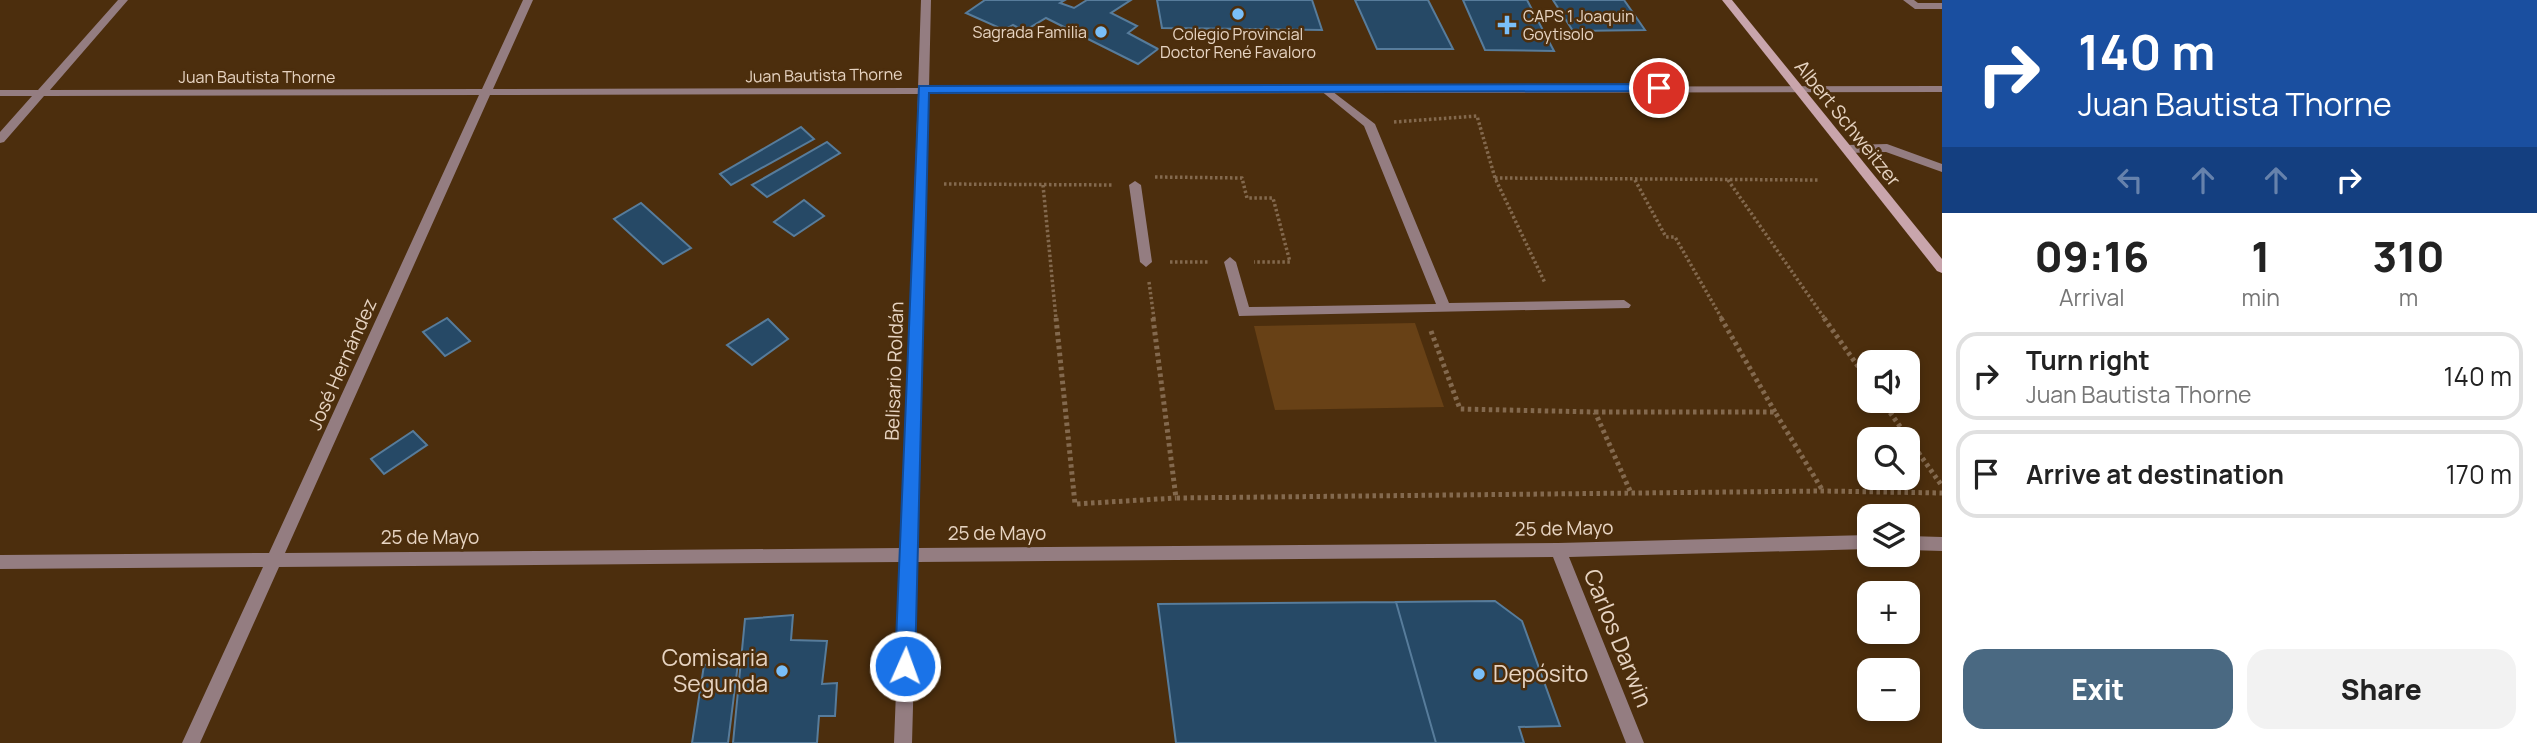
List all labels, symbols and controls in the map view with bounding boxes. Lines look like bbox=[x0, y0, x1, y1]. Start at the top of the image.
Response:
place label: CAPS 1 Joaquin Goytisolo bbox=[1523, 5, 1634, 45]
marker: Colegio Provincial Doctor René Favaloro bbox=[1230, 6, 1246, 22]
marker: CAPS 1 Joaquin Goytisolo bbox=[1497, 15, 1517, 35]
text: 140 m bbox=[2078, 18, 2215, 85]
place label: Sagrada Familia bbox=[973, 21, 1087, 43]
place label: Colegio Provincial Doctor René Favaloro bbox=[1160, 23, 1316, 63]
marker: Sagrada Familia bbox=[1093, 24, 1109, 40]
icon: right bbox=[1963, 28, 2054, 119]
street label: Albert Schweitzer bbox=[1789, 55, 1907, 192]
pin bbox=[1629, 58, 1689, 118]
street label: Juan Bautista Thorne bbox=[745, 63, 903, 87]
street label: Juan Bautista Thorne bbox=[179, 66, 335, 88]
icon: arrive bbox=[1640, 69, 1678, 107]
text: Juan Bautista Thorne bbox=[2078, 82, 2392, 126]
icon: left bbox=[2111, 161, 2149, 199]
icon: ahead bbox=[2184, 161, 2222, 199]
icon: ahead bbox=[2257, 161, 2295, 199]
icon: right bbox=[2330, 161, 2368, 199]
text: 09:16 bbox=[2034, 227, 2149, 285]
text: 1 bbox=[2251, 227, 2270, 285]
text: 310 bbox=[2372, 227, 2445, 285]
text: Arrival bbox=[2059, 281, 2125, 313]
text: min bbox=[2241, 281, 2280, 313]
text: m bbox=[2399, 281, 2418, 313]
street label: José Hernández bbox=[301, 294, 383, 434]
street label: Belisario Roldán bbox=[879, 301, 909, 441]
text: Turn right bbox=[2026, 342, 2150, 378]
map controls bbox=[1857, 350, 1920, 721]
button: sound bbox=[1857, 350, 1920, 413]
icon: right bbox=[1967, 357, 2005, 395]
text: 140 m bbox=[2443, 358, 2512, 394]
text: Juan Bautista Thorne bbox=[2026, 378, 2251, 410]
button: search bbox=[1857, 427, 1920, 490]
icon: arrive bbox=[1967, 455, 2005, 493]
text: Arrive at destination bbox=[2026, 456, 2284, 492]
text: 170 m bbox=[2446, 456, 2512, 492]
button: layers bbox=[1857, 504, 1920, 567]
street label: 25 de Mayo bbox=[1514, 514, 1614, 542]
street label: 25 de Mayo bbox=[948, 520, 1046, 546]
street label: 25 de Mayo bbox=[381, 524, 479, 550]
street label: Carlos Darwin bbox=[1577, 564, 1661, 711]
button: + bbox=[1857, 581, 1920, 644]
position arrow bbox=[868, 629, 942, 703]
place label: Comisaria Segunda bbox=[662, 641, 768, 699]
button: Exit bbox=[1963, 649, 2233, 729]
button: Share bbox=[2247, 649, 2516, 729]
place label: Depósito bbox=[1493, 657, 1588, 689]
button: − bbox=[1857, 658, 1920, 721]
marker: Comisaria Segunda bbox=[774, 663, 790, 679]
marker: Depósito bbox=[1471, 666, 1487, 682]

